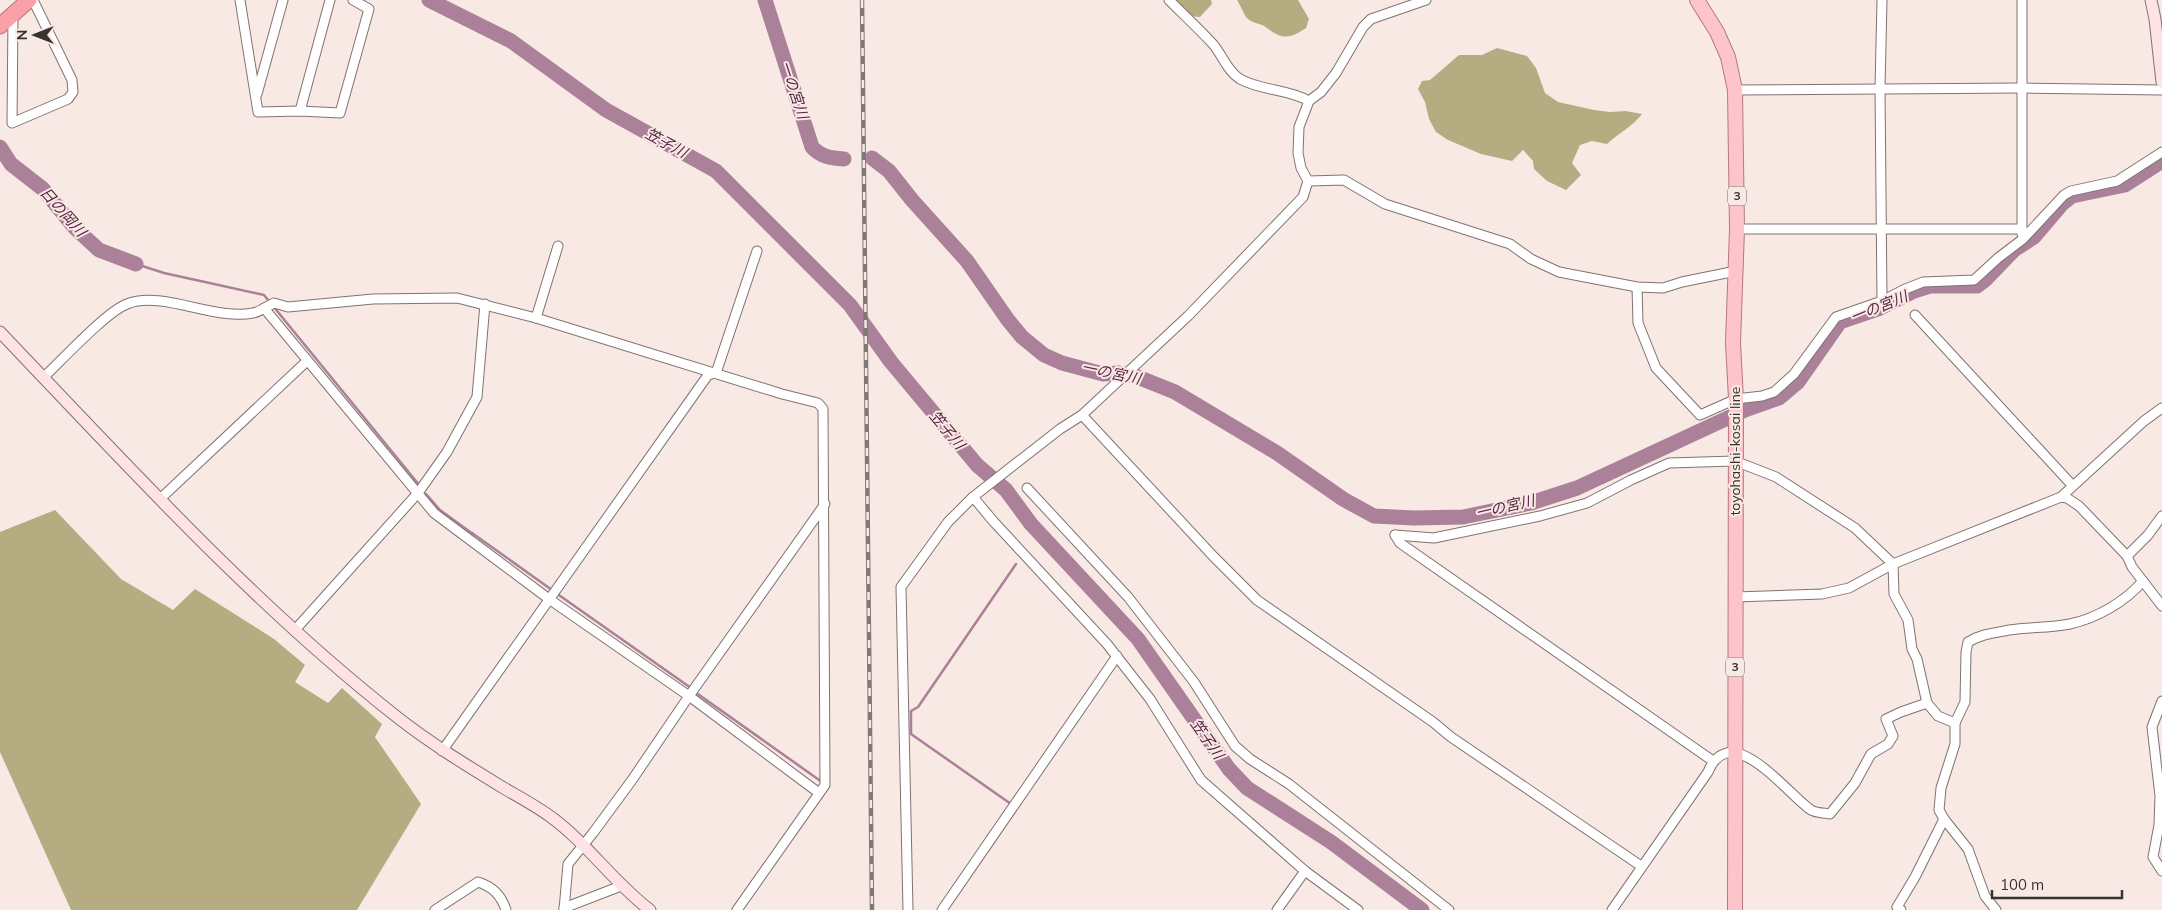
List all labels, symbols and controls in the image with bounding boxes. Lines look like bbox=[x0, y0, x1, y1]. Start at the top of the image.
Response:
north arrow bbox=[10, 10, 60, 60]
text: N bbox=[13, 30, 31, 40]
water label: 一の宮川 bbox=[776, 58, 813, 123]
water label: 笠子川 bbox=[642, 123, 692, 163]
water label: 日の岡川 bbox=[36, 183, 92, 242]
road number: 3 bbox=[1728, 187, 1746, 206]
water label: 一の宮川 bbox=[1847, 286, 1912, 327]
water label: 一の宮川 bbox=[1080, 357, 1144, 388]
street label: toyohashi-kosai line bbox=[1726, 387, 1744, 515]
water label: 笠子川 bbox=[926, 406, 970, 455]
water label: 一の宮川 bbox=[1474, 490, 1538, 523]
road number: 3 bbox=[1726, 658, 1744, 676]
water label: 笠子川 bbox=[1187, 715, 1229, 764]
scale bar bbox=[1992, 868, 2122, 900]
text: 100 m bbox=[2000, 875, 2044, 894]

